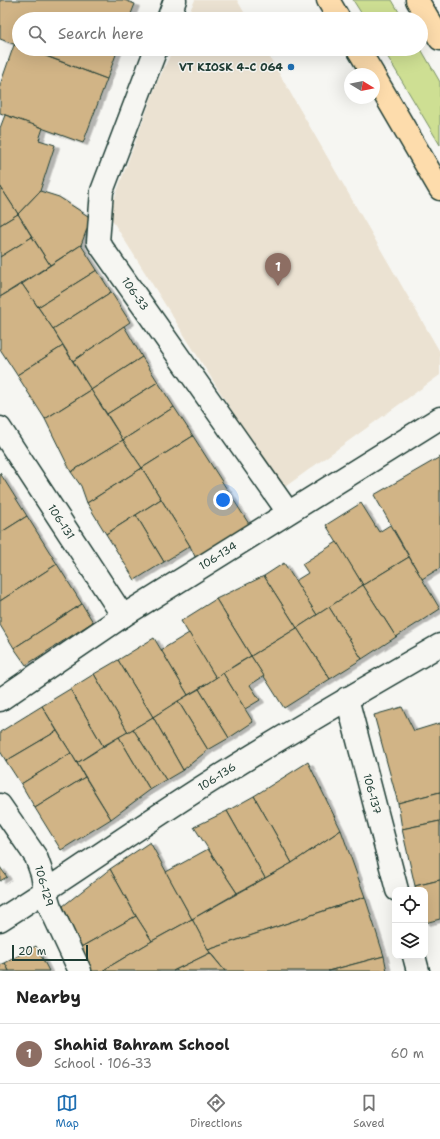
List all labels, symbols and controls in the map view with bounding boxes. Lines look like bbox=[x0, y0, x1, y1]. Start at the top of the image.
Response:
search box bbox=[12, 12, 428, 56]
icon: search bbox=[26, 23, 48, 45]
text: Search here bbox=[58, 24, 144, 44]
place label: VT KIOSK 4-C 064 bbox=[179, 60, 283, 75]
marker: VT KIOSK 4-C 064 bbox=[286, 62, 296, 72]
north arrow bbox=[344, 68, 380, 104]
pin: 1 bbox=[265, 253, 291, 286]
street label: 106-33 bbox=[118, 274, 152, 314]
your location bbox=[213, 490, 233, 510]
street label: 106-131 bbox=[44, 502, 78, 542]
street label: 106-134 bbox=[196, 538, 240, 574]
street label: 106-136 bbox=[195, 759, 239, 795]
street label: 106-137 bbox=[359, 772, 385, 816]
street label: 106-129 bbox=[31, 864, 57, 908]
map controls bbox=[392, 887, 428, 959]
button: locate bbox=[392, 887, 428, 923]
button: layers bbox=[392, 923, 428, 959]
scale bar bbox=[12, 943, 88, 962]
text: 20 m bbox=[18, 944, 46, 959]
text: Nearby bbox=[16, 986, 81, 1008]
text: Shahid Bahram School bbox=[54, 1035, 229, 1055]
text: 1 bbox=[26, 1045, 32, 1062]
text: 60 m bbox=[391, 1045, 424, 1062]
text: School · 106-33 bbox=[54, 1055, 152, 1072]
tab: Map bbox=[55, 1092, 79, 1131]
tab: Directions bbox=[190, 1092, 242, 1131]
tab: Saved bbox=[353, 1092, 385, 1131]

